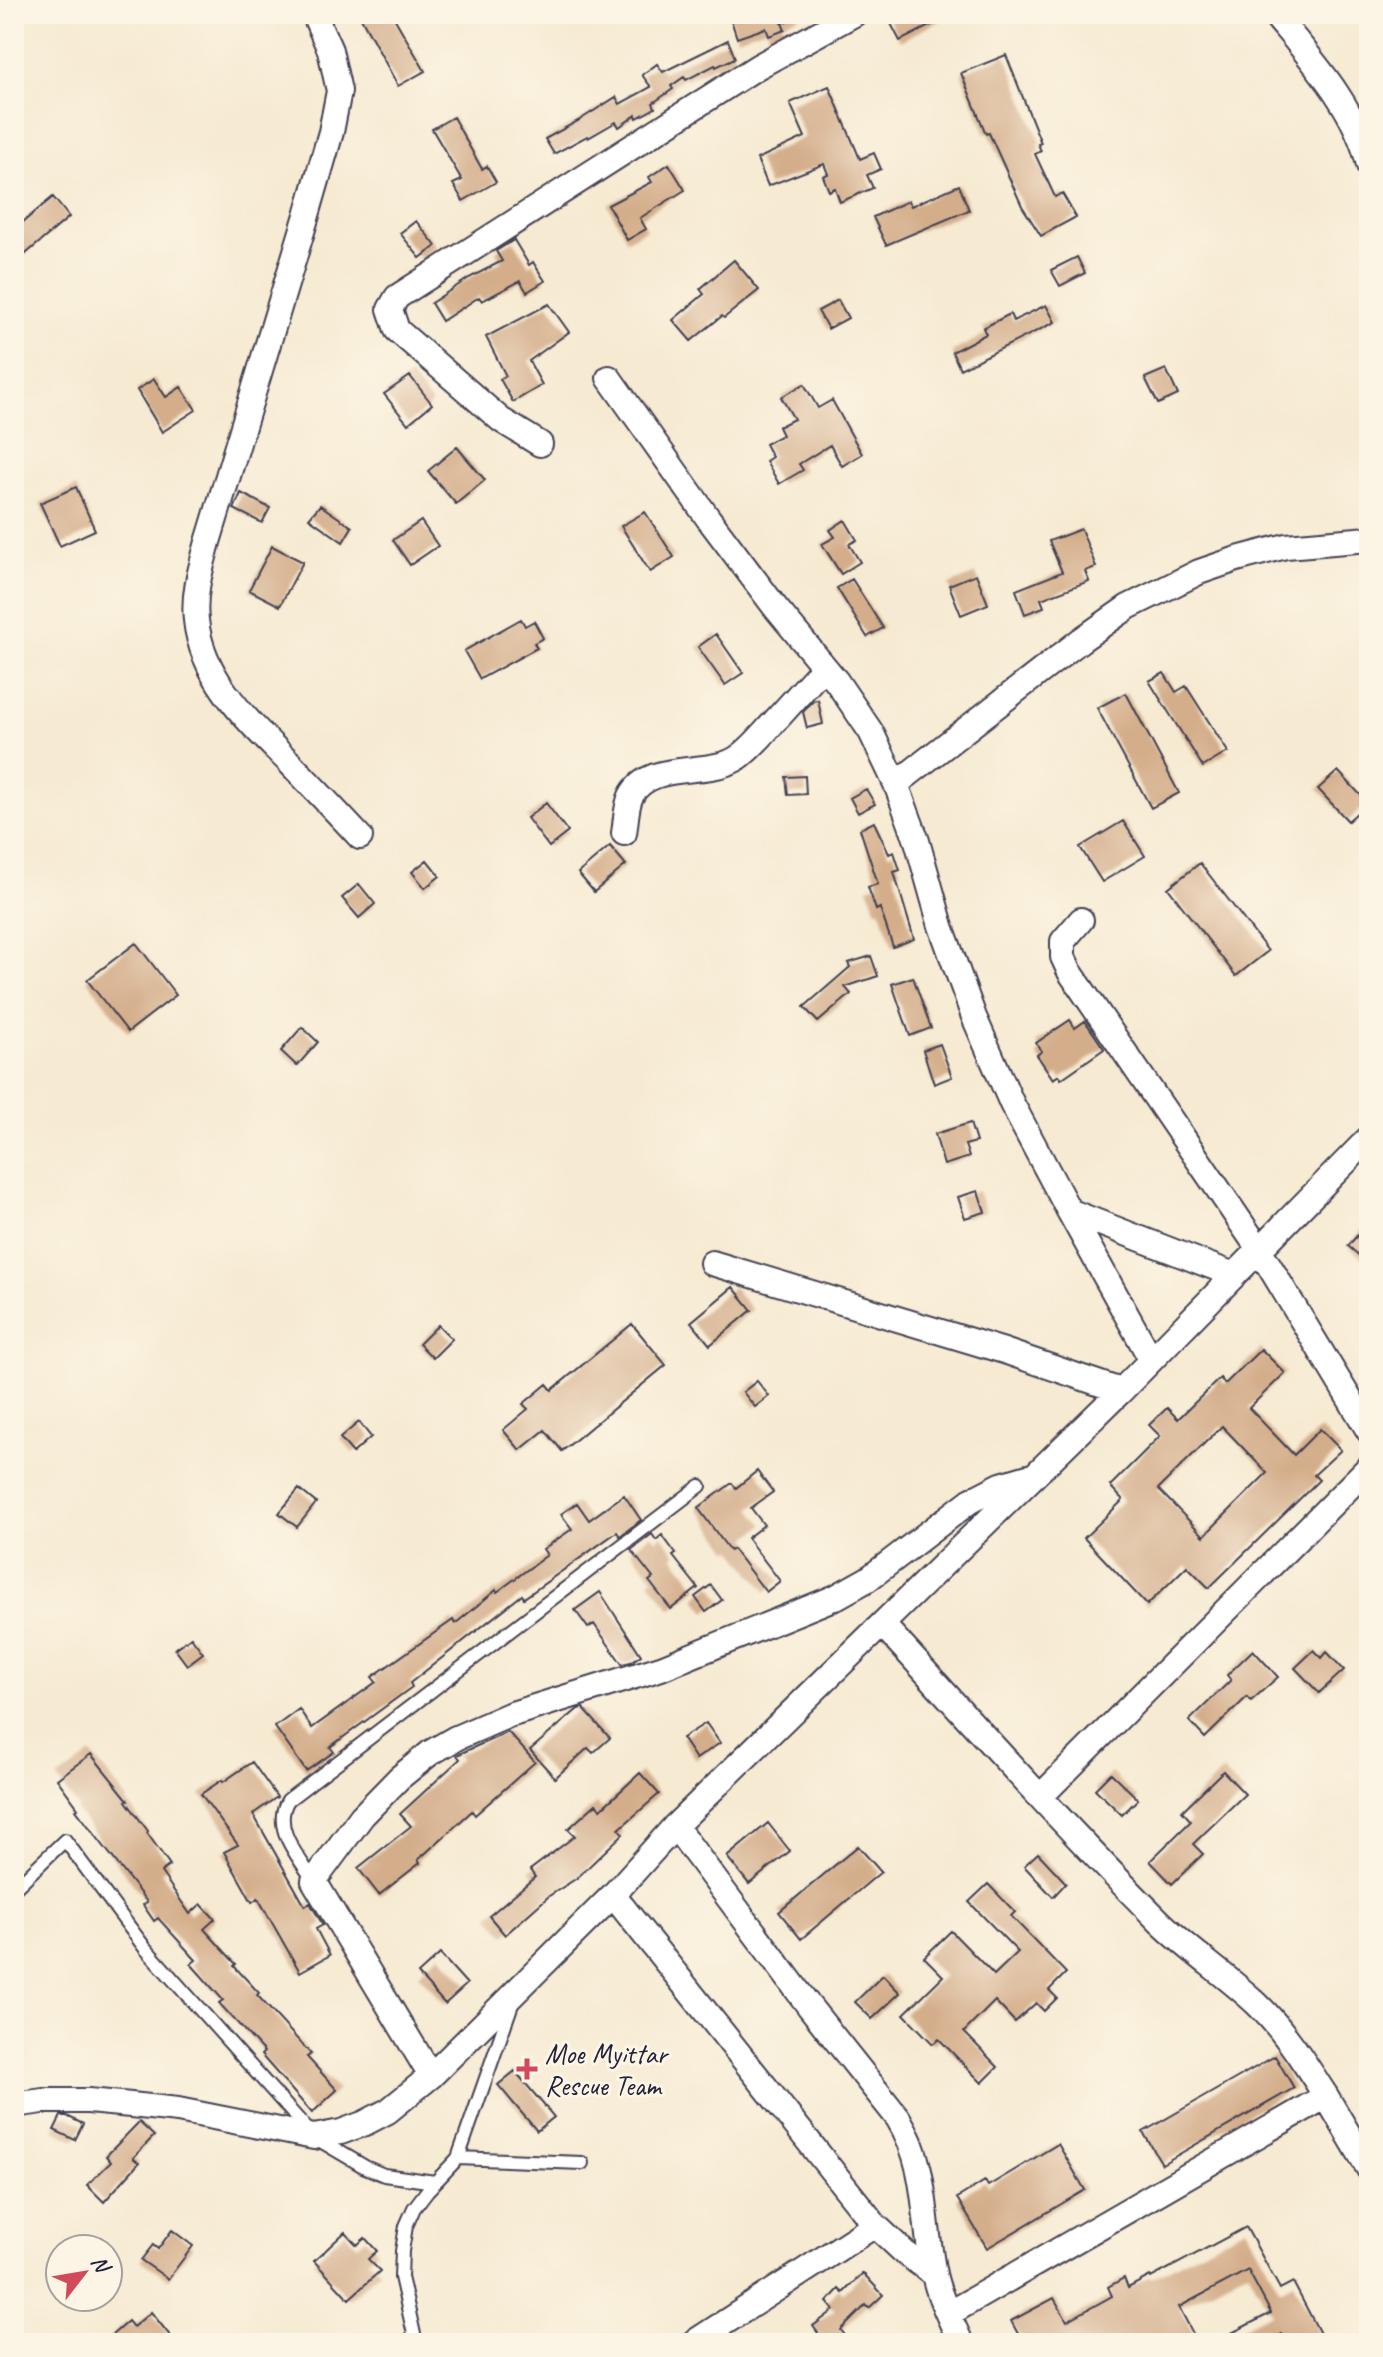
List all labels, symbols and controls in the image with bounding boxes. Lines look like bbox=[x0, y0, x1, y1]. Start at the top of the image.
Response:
place label: Moe Myittar Rescue Team bbox=[545, 2036, 670, 2103]
marker: Moe Myittar Rescue Team bbox=[516, 2058, 538, 2080]
north arrow bbox=[44, 2233, 124, 2313]
text: N bbox=[85, 2250, 118, 2279]

